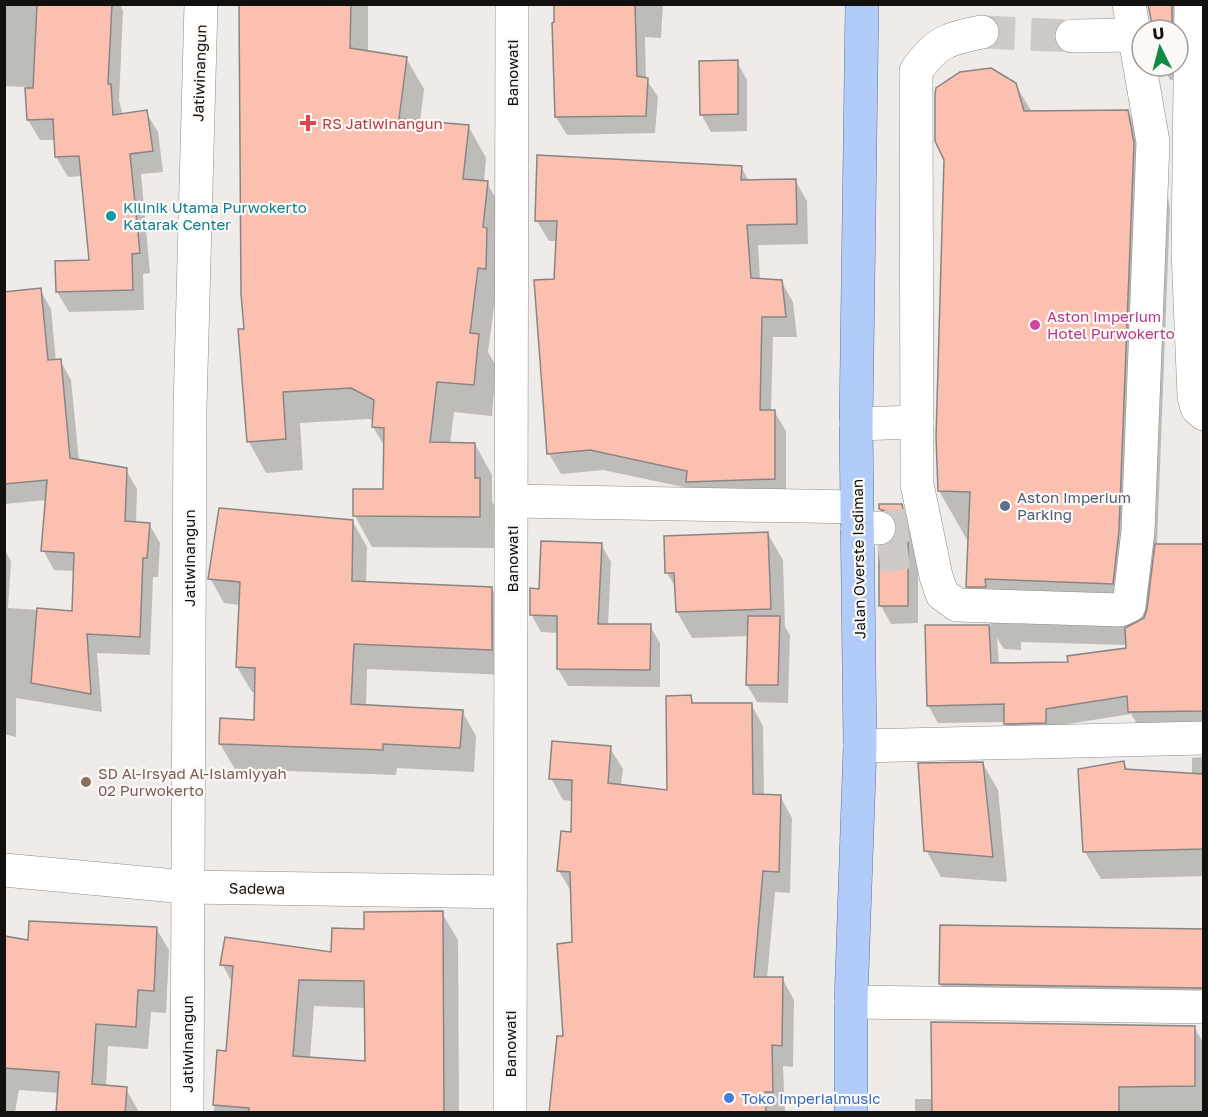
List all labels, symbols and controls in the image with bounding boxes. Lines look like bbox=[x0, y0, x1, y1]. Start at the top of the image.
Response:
north arrow bbox=[1130, 18, 1190, 78]
text: U bbox=[1152, 23, 1165, 44]
street label: Jatiwinangun bbox=[188, 24, 210, 122]
street label: Banowati bbox=[503, 40, 521, 106]
marker: RS Jatiwinangun bbox=[299, 114, 317, 132]
place label: RS Jatiwinangun bbox=[322, 114, 443, 132]
place label: Kilinik Utama Purwokerto Katarak Center bbox=[123, 198, 307, 233]
marker: Kilinik Utama Purwokerto Katarak Center bbox=[104, 209, 118, 223]
place label: Aston Imperium Hotel Purwokerto bbox=[1047, 307, 1175, 342]
marker: Aston Imperium Hotel Purwokerto bbox=[1028, 318, 1042, 332]
street label: Jalan Overste Isdiman bbox=[848, 479, 868, 639]
place label: Aston Imperium Parking bbox=[1017, 488, 1131, 523]
marker: Aston Imperium Parking bbox=[998, 499, 1012, 513]
street label: Jatiwinangun bbox=[180, 509, 198, 607]
street label: Banowati bbox=[503, 526, 521, 592]
place label: SD Al-Irsyad Al-Islamiyyah 02 Purwokerto bbox=[98, 764, 287, 799]
marker: SD Al-Irsyad Al-Islamiyyah 02 Purwokerto bbox=[79, 775, 93, 789]
street label: Sadewa bbox=[229, 879, 285, 897]
street label: Jatiwinangun bbox=[178, 995, 196, 1093]
street label: Banowati bbox=[501, 1011, 519, 1077]
place label: Toko Imperialmusic bbox=[741, 1089, 880, 1107]
marker: Toko Imperialmusic bbox=[722, 1091, 736, 1105]

